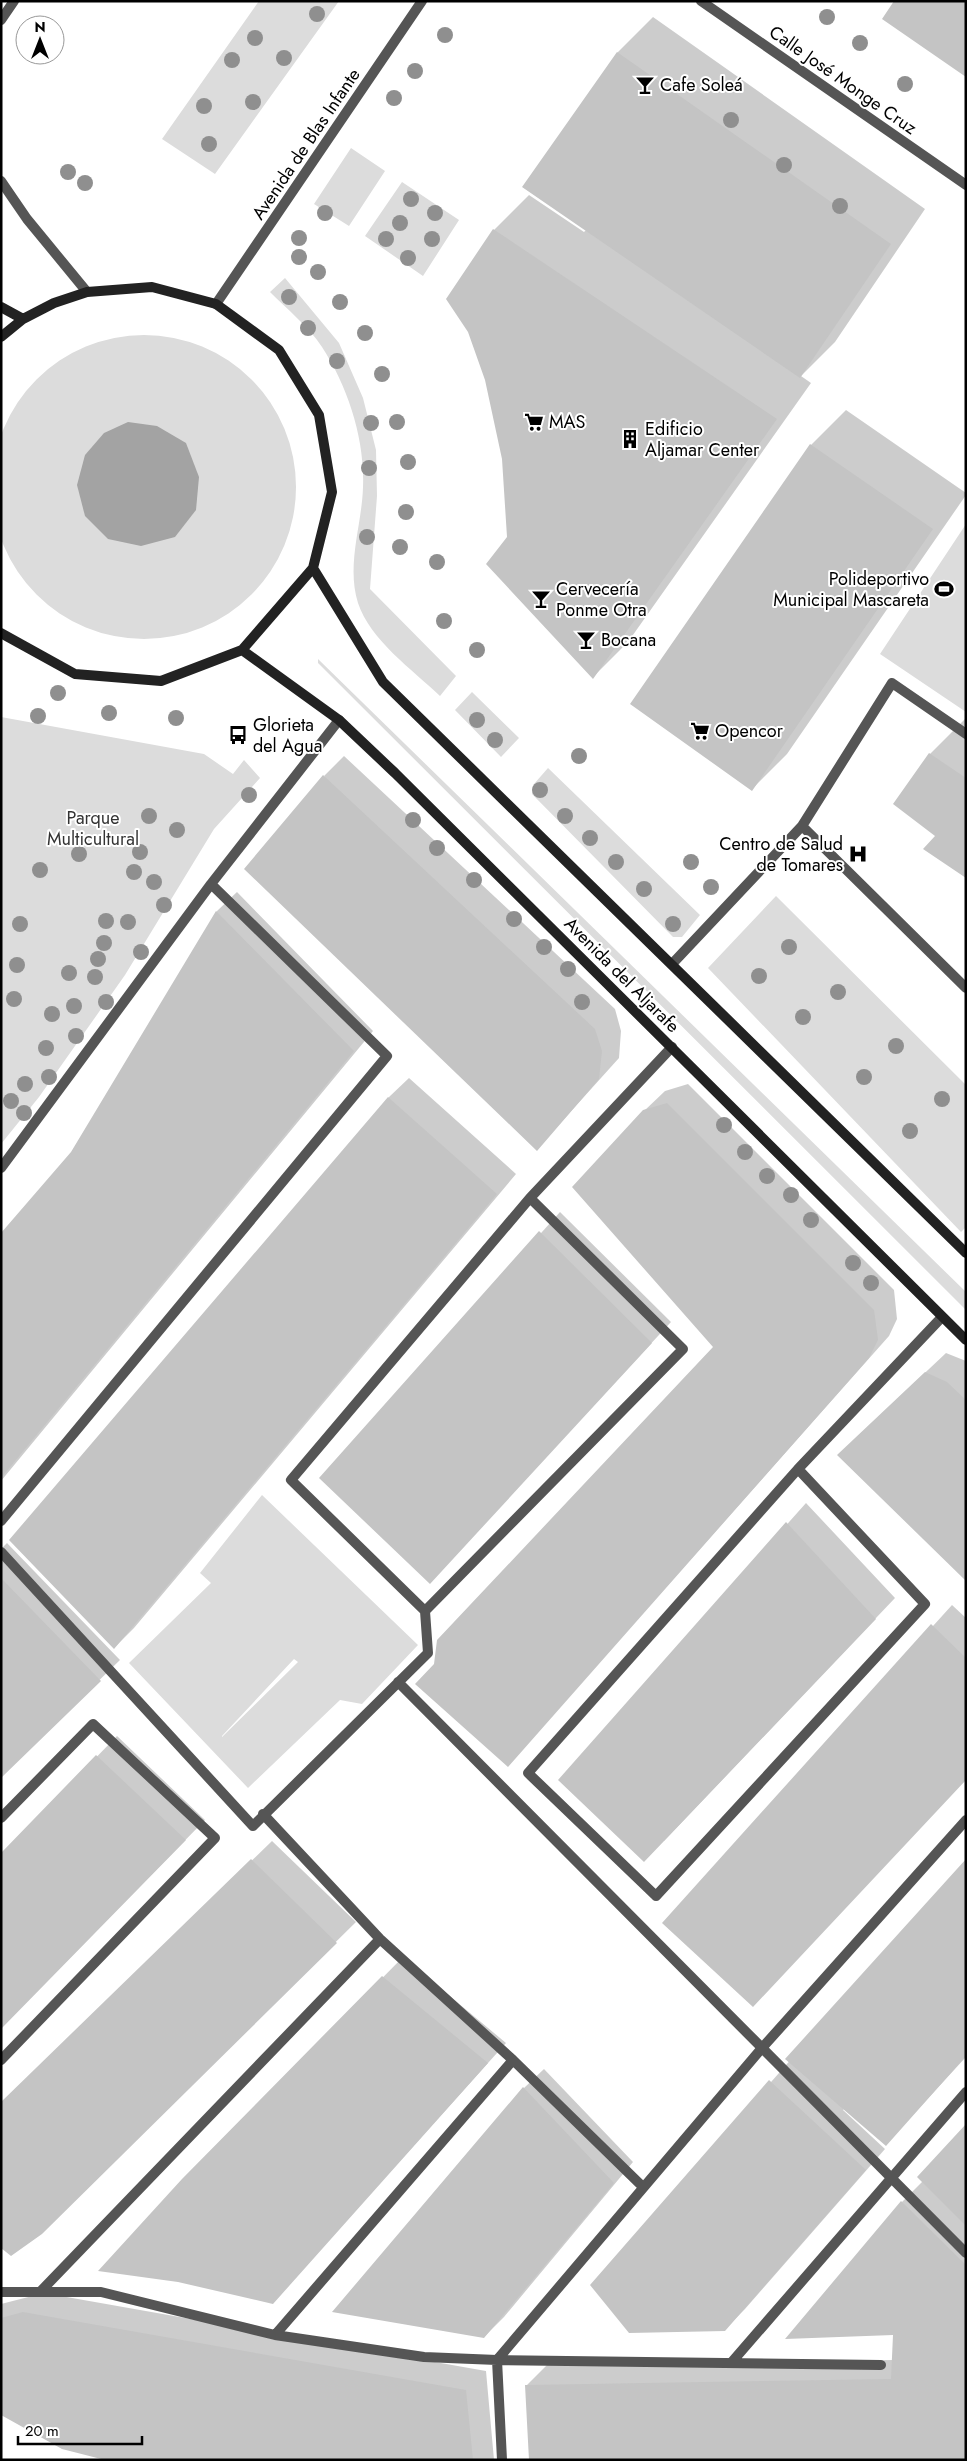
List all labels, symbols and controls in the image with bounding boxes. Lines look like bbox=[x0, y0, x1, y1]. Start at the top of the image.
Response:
north arrow bbox=[15, 15, 65, 65]
text: N bbox=[34, 17, 46, 37]
street label: Calle José Monge Cruz bbox=[764, 19, 923, 141]
street label: Avenida de Blas Infante bbox=[246, 63, 366, 225]
place label: Cafe Soleá bbox=[660, 72, 743, 98]
bar icon: Cafe Soleá bbox=[634, 74, 656, 96]
place label: MAS bbox=[549, 409, 585, 435]
supermarket icon: MAS bbox=[523, 411, 545, 433]
place label: Edificio Aljamar Center bbox=[645, 416, 760, 463]
building icon: Edificio Aljamar Center bbox=[619, 428, 641, 450]
place label: Polideportivo Municipal Mascareta bbox=[773, 566, 929, 613]
place label: Cervecería Ponme Otra bbox=[556, 576, 647, 623]
sports icon: Polideportivo Municipal Mascareta bbox=[933, 578, 955, 600]
bar icon: Cervecería Ponme Otra bbox=[530, 588, 552, 610]
place label: Bocana bbox=[601, 627, 656, 653]
bar icon: Bocana bbox=[575, 629, 597, 651]
place label: Glorieta del Agua bbox=[253, 712, 322, 759]
place label: Opencor bbox=[715, 718, 784, 744]
supermarket icon: Opencor bbox=[689, 720, 711, 742]
bus stop icon: Glorieta del Agua bbox=[227, 724, 249, 746]
park label: Parque Multicultural bbox=[47, 805, 139, 852]
place label: Centro de Salud de Tomares bbox=[719, 831, 843, 878]
hospital icon: Centro de Salud de Tomares bbox=[847, 843, 869, 865]
street label: Avenida del Aljarafe bbox=[558, 911, 686, 1039]
scale bar bbox=[18, 2414, 141, 2446]
text: 20 m bbox=[25, 2420, 59, 2442]

